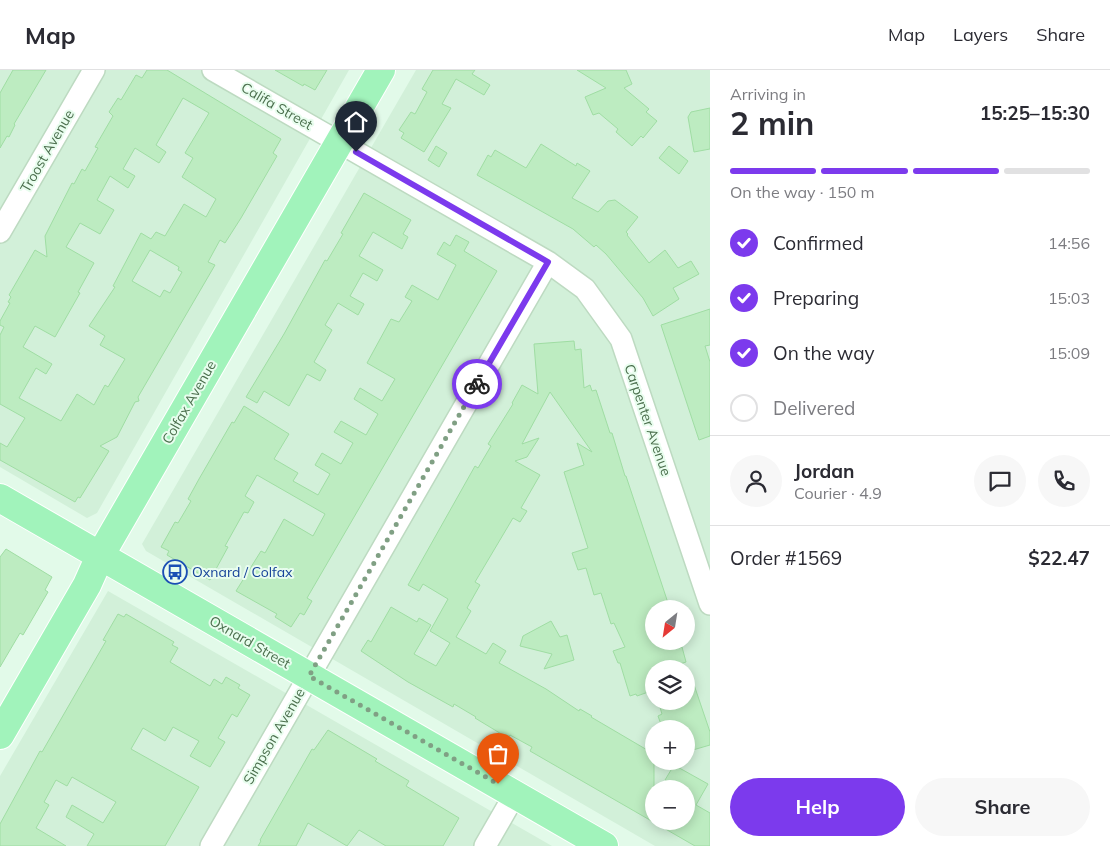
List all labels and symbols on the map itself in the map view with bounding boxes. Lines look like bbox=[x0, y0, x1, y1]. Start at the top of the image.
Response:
street label: Califa Street bbox=[238, 78, 316, 134]
pin bbox=[335, 101, 377, 152]
street label: Troost Avenue bbox=[16, 106, 78, 196]
street label: Colfax Avenue bbox=[158, 357, 220, 447]
courier bbox=[452, 359, 502, 409]
street label: Carpenter Avenue bbox=[620, 362, 676, 478]
bus stop icon: Oxnard / Colfax bbox=[162, 559, 188, 585]
place label: Oxnard / Colfax bbox=[192, 563, 293, 581]
north arrow bbox=[645, 600, 695, 650]
street label: Oxnard Street bbox=[206, 612, 294, 673]
street label: Simpson Avenue bbox=[239, 685, 309, 787]
pin bbox=[477, 733, 519, 784]

